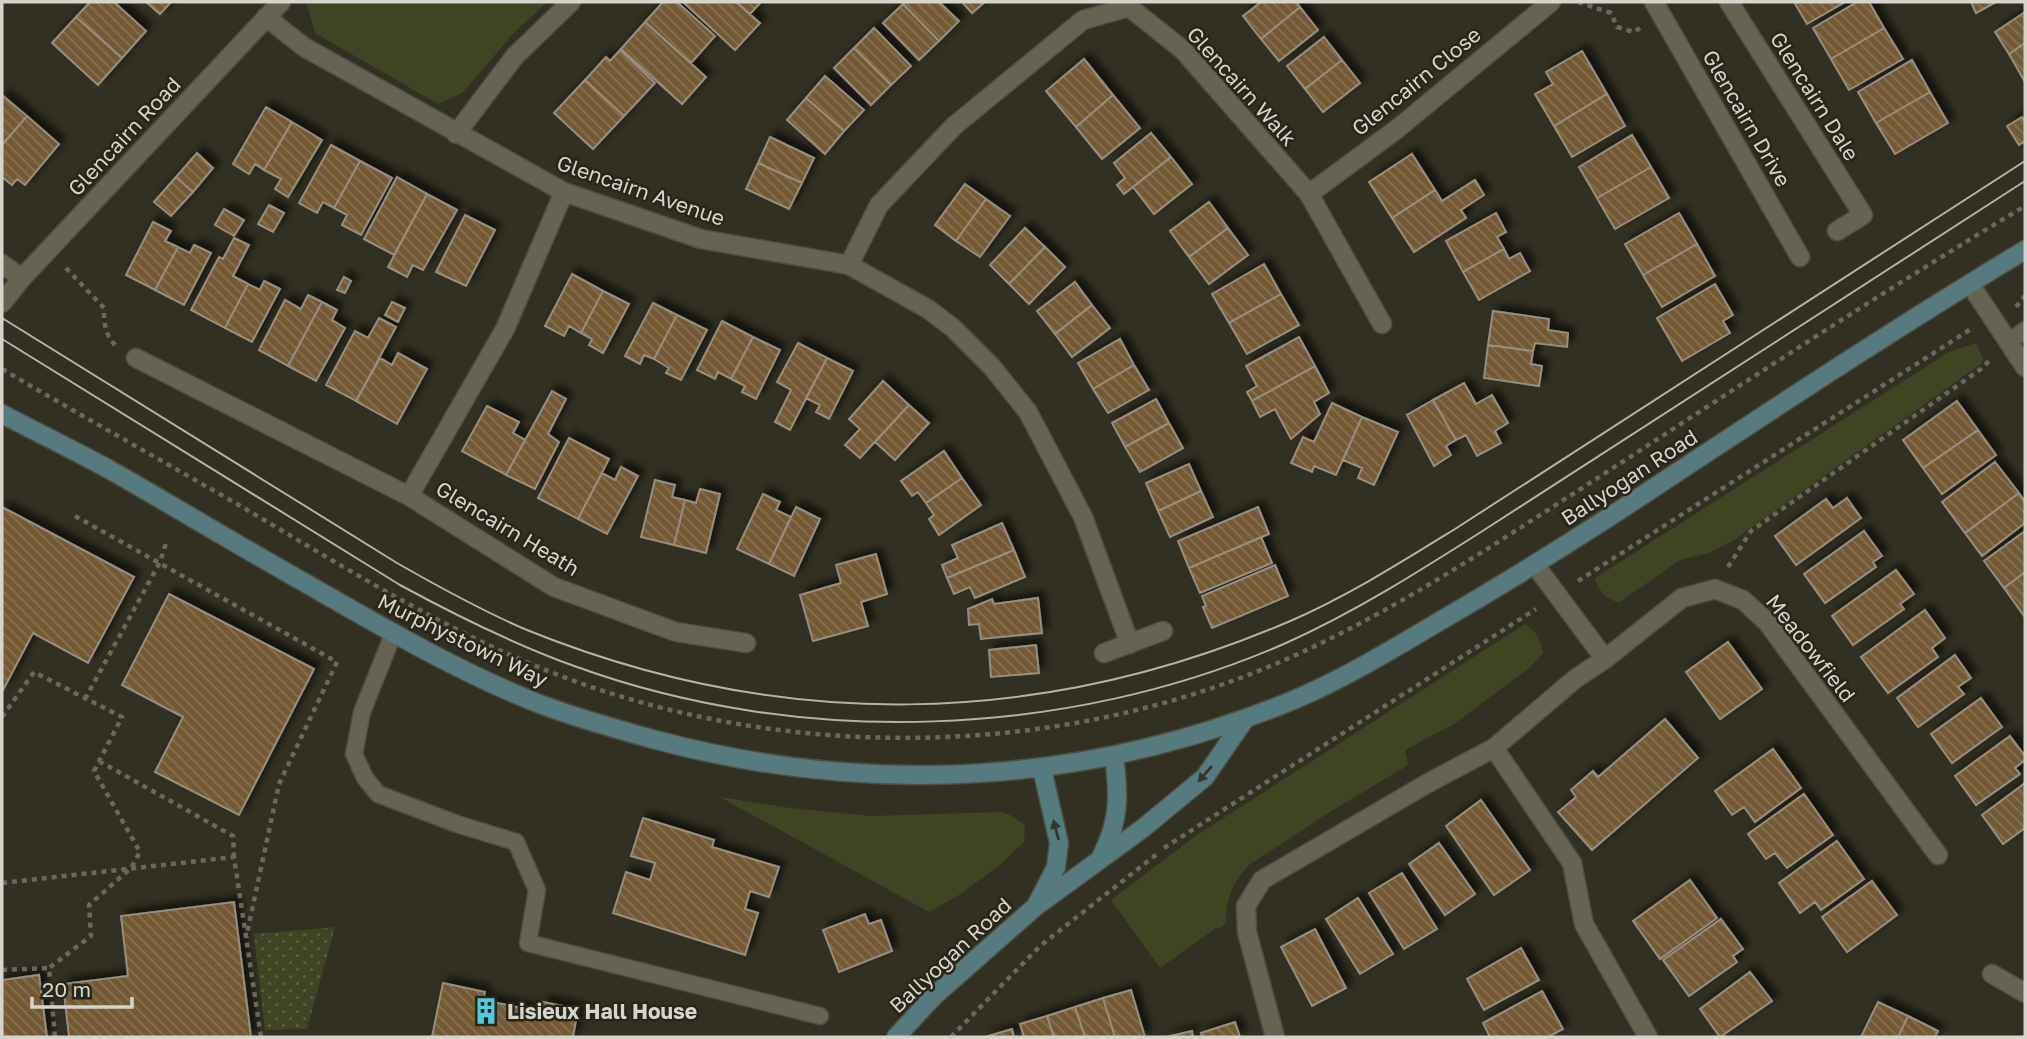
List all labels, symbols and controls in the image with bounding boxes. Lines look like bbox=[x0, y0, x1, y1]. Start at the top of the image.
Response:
street label: Glencairn Walk bbox=[1182, 21, 1302, 151]
street label: Glencairn Close bbox=[1346, 21, 1486, 141]
street label: Glencairn Dale bbox=[1765, 27, 1865, 165]
street label: Glencairn Drive bbox=[1697, 45, 1797, 191]
street label: Glencairn Road bbox=[62, 71, 186, 201]
street label: Glencairn Avenue bbox=[554, 149, 728, 231]
street label: Ballyogan Road bbox=[1556, 423, 1702, 531]
street label: Glencairn Heath bbox=[432, 475, 584, 581]
street label: Murphystown Way bbox=[374, 588, 552, 693]
street label: Meadowfield bbox=[1761, 589, 1861, 707]
one-way arrow bbox=[1197, 765, 1213, 783]
one-way arrow bbox=[1050, 819, 1060, 840]
street label: Ballyogan Road bbox=[884, 892, 1016, 1018]
scale bar bbox=[32, 965, 131, 1009]
text: 20 m bbox=[42, 976, 91, 1002]
building icon: Lisieux Hall House bbox=[471, 996, 501, 1026]
place label: Lisieux Hall House bbox=[507, 998, 697, 1024]

